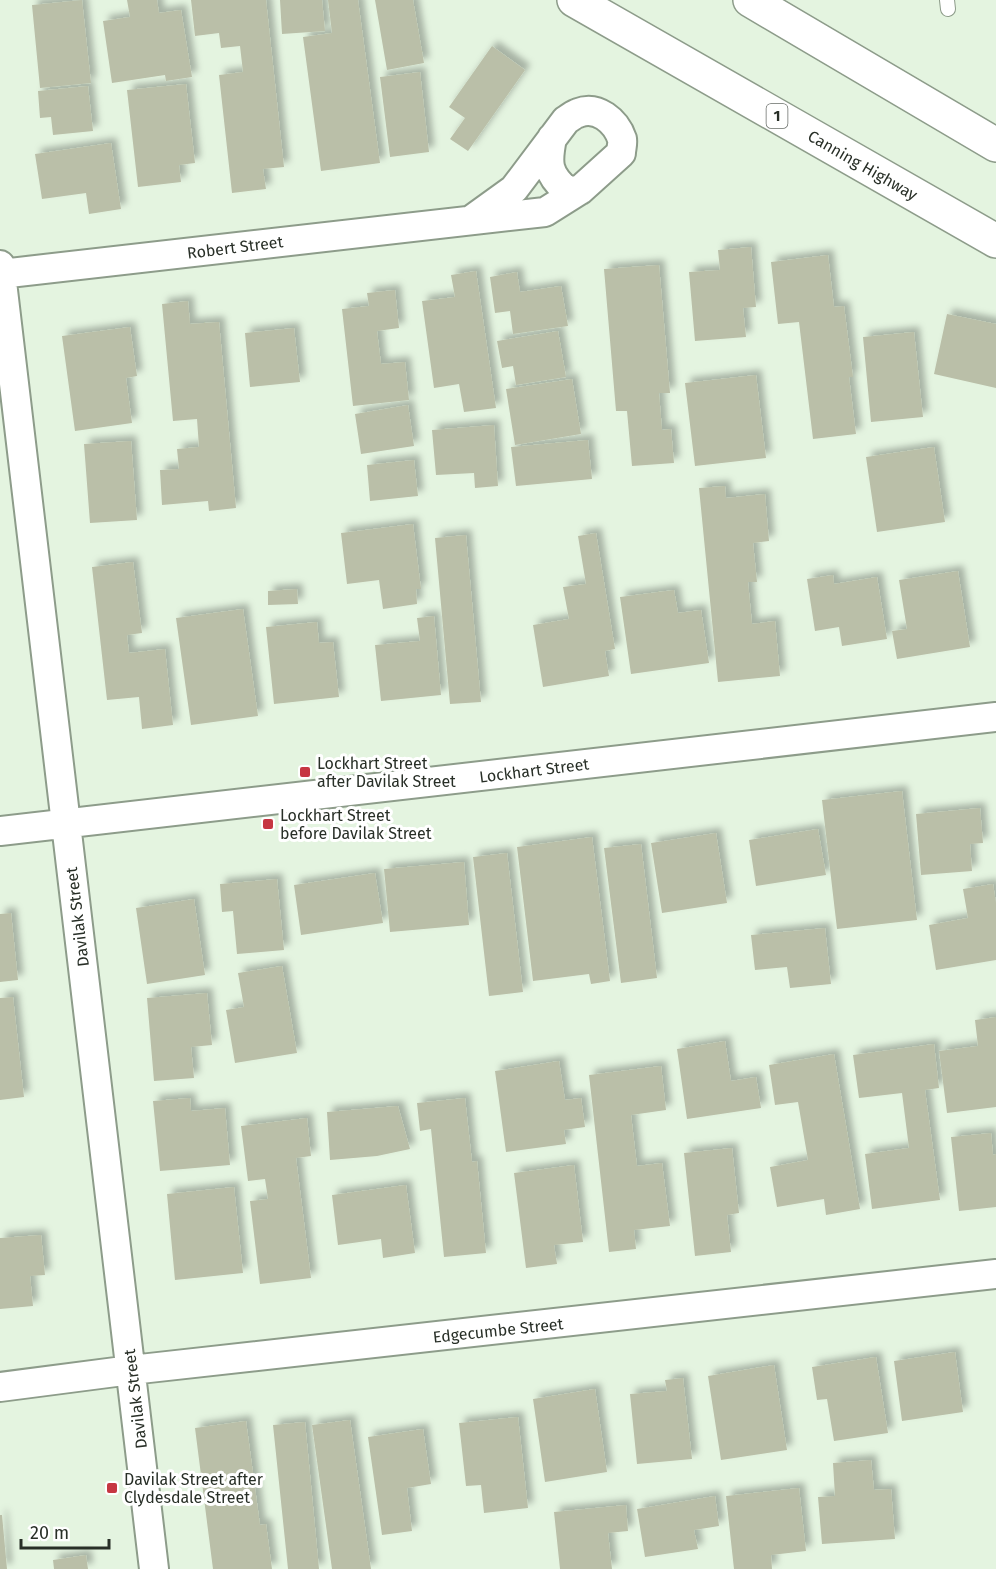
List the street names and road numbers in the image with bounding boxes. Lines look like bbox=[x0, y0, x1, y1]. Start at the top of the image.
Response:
road number: 1 bbox=[766, 104, 788, 128]
street label: Canning Highway bbox=[805, 126, 921, 205]
street label: Robert Street bbox=[186, 232, 284, 263]
street label: Lockhart Street bbox=[478, 754, 590, 787]
street label: Davilak Street bbox=[62, 866, 93, 968]
street label: Edgecumbe Street bbox=[432, 1314, 564, 1347]
street label: Davilak Street bbox=[120, 1348, 151, 1450]

